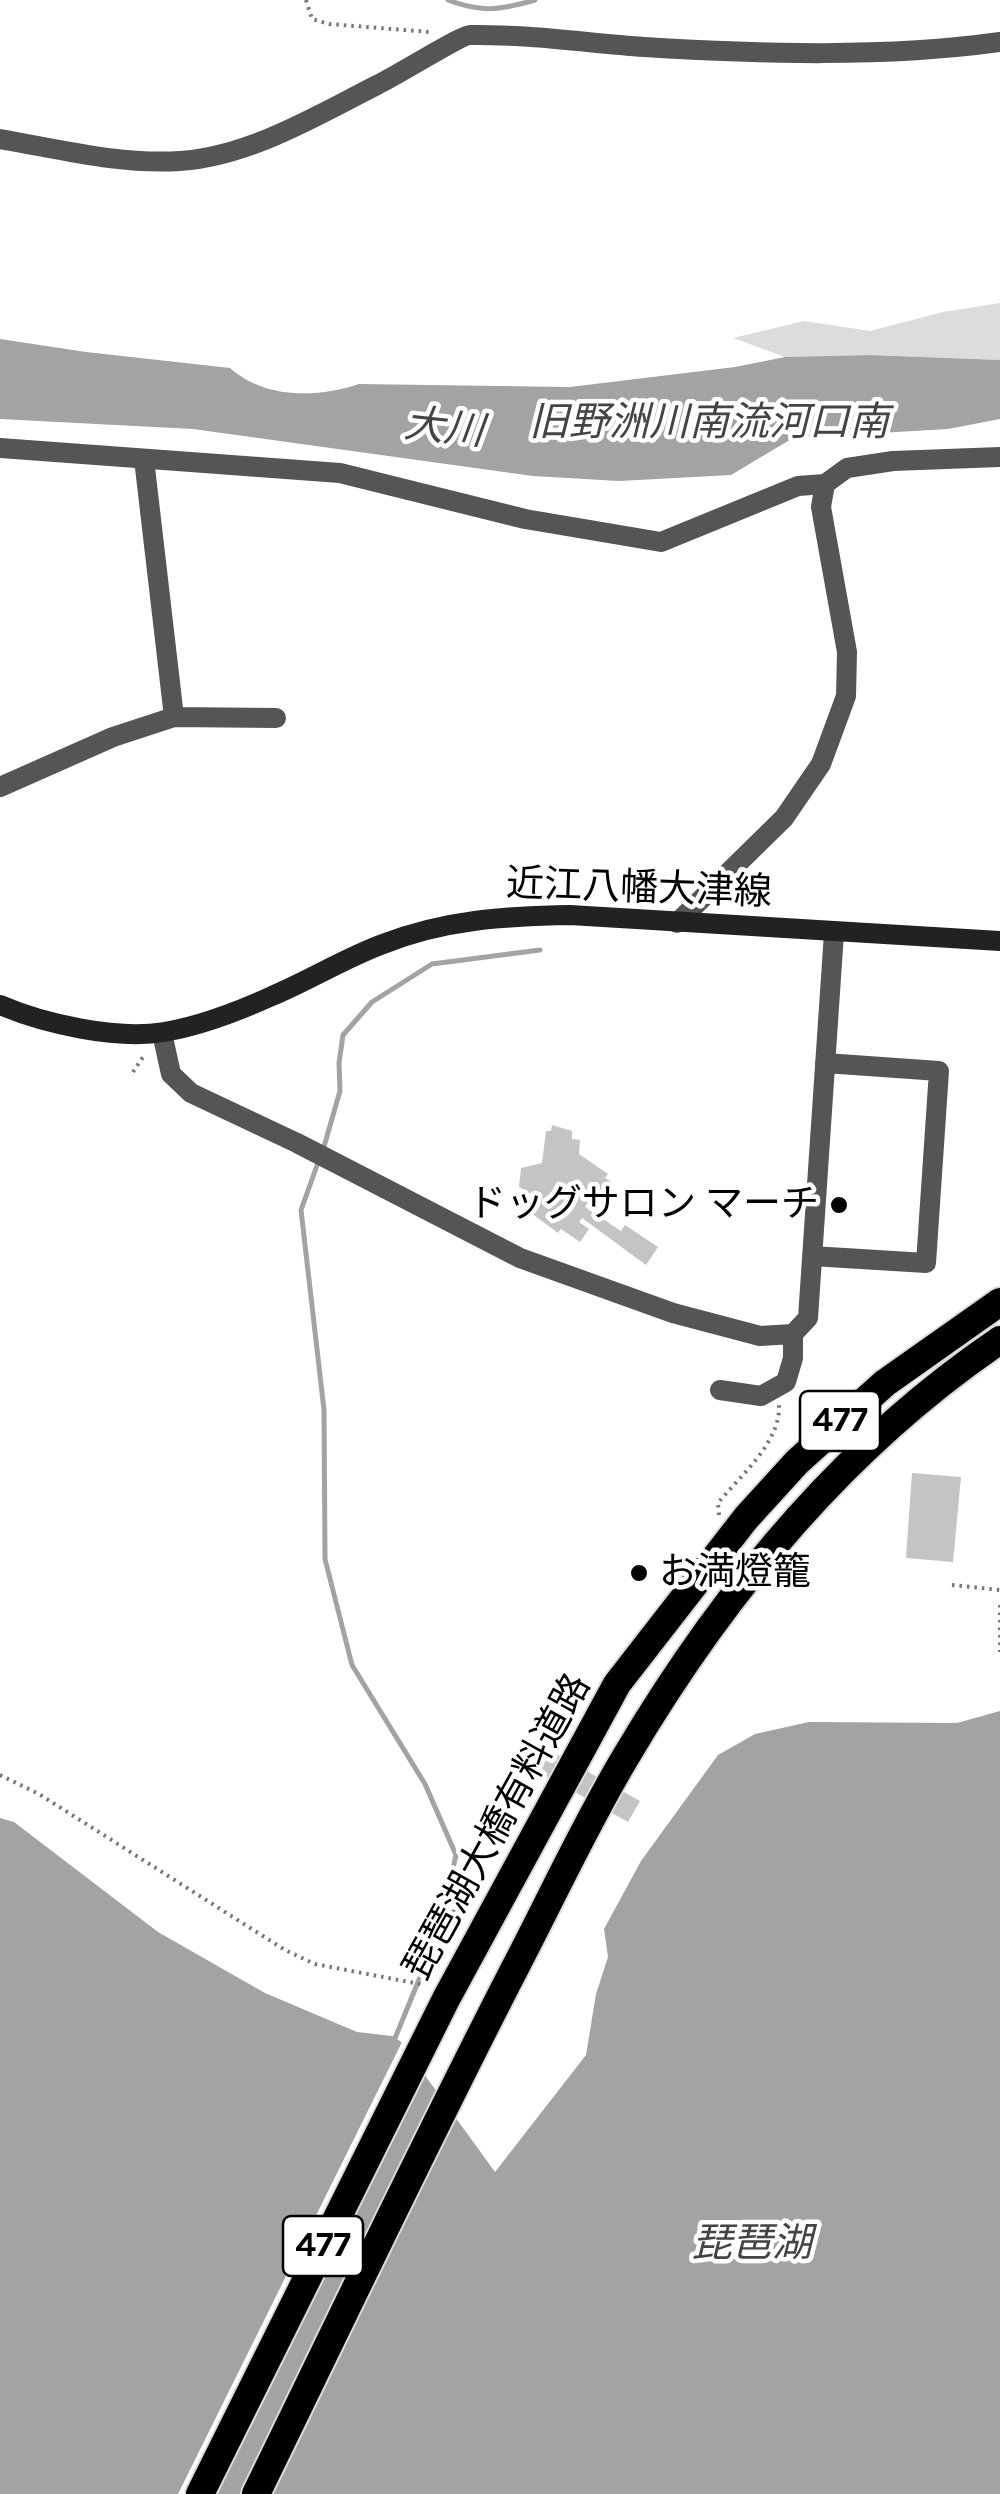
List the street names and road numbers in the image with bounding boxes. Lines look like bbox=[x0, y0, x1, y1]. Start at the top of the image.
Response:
street label: 近江八幡大津線 bbox=[505, 862, 773, 916]
road number: 477 bbox=[800, 1391, 880, 1451]
street label: 琵琶湖大橋有料道路 bbox=[395, 1666, 601, 1988]
road number: 477 bbox=[283, 2216, 363, 2276]

